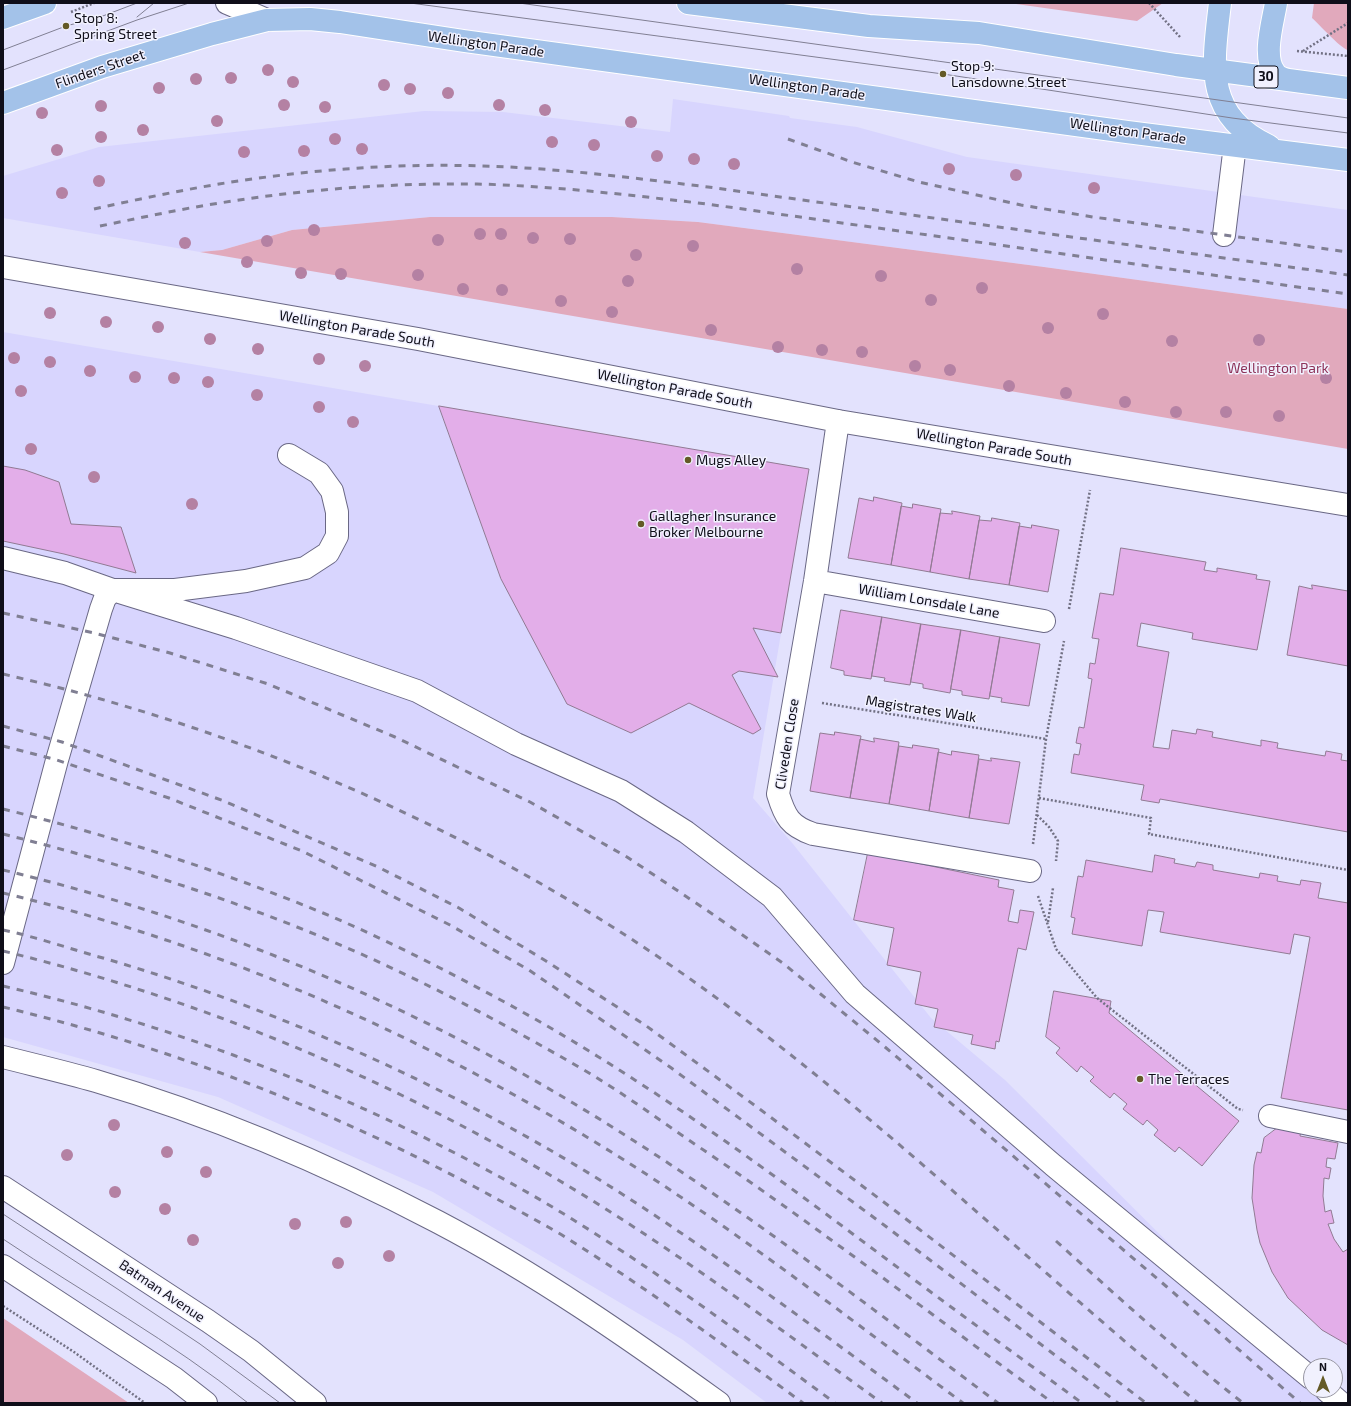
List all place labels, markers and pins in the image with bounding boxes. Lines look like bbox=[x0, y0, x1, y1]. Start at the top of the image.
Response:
place label: Stop 8: Spring Street bbox=[74, 10, 157, 42]
marker: Stop 8: Spring Street bbox=[61, 21, 71, 31]
place label: Stop 9: Lansdowne Street bbox=[951, 58, 1066, 90]
marker: Stop 9: Lansdowne Street bbox=[938, 69, 948, 79]
place label: Mugs Alley bbox=[696, 452, 766, 468]
marker: Mugs Alley bbox=[683, 455, 693, 465]
place label: Gallagher Insurance Broker Melbourne bbox=[649, 508, 776, 540]
marker: Gallagher Insurance Broker Melbourne bbox=[636, 519, 646, 529]
place label: The Terraces bbox=[1148, 1071, 1229, 1087]
marker: The Terraces bbox=[1135, 1074, 1145, 1084]

